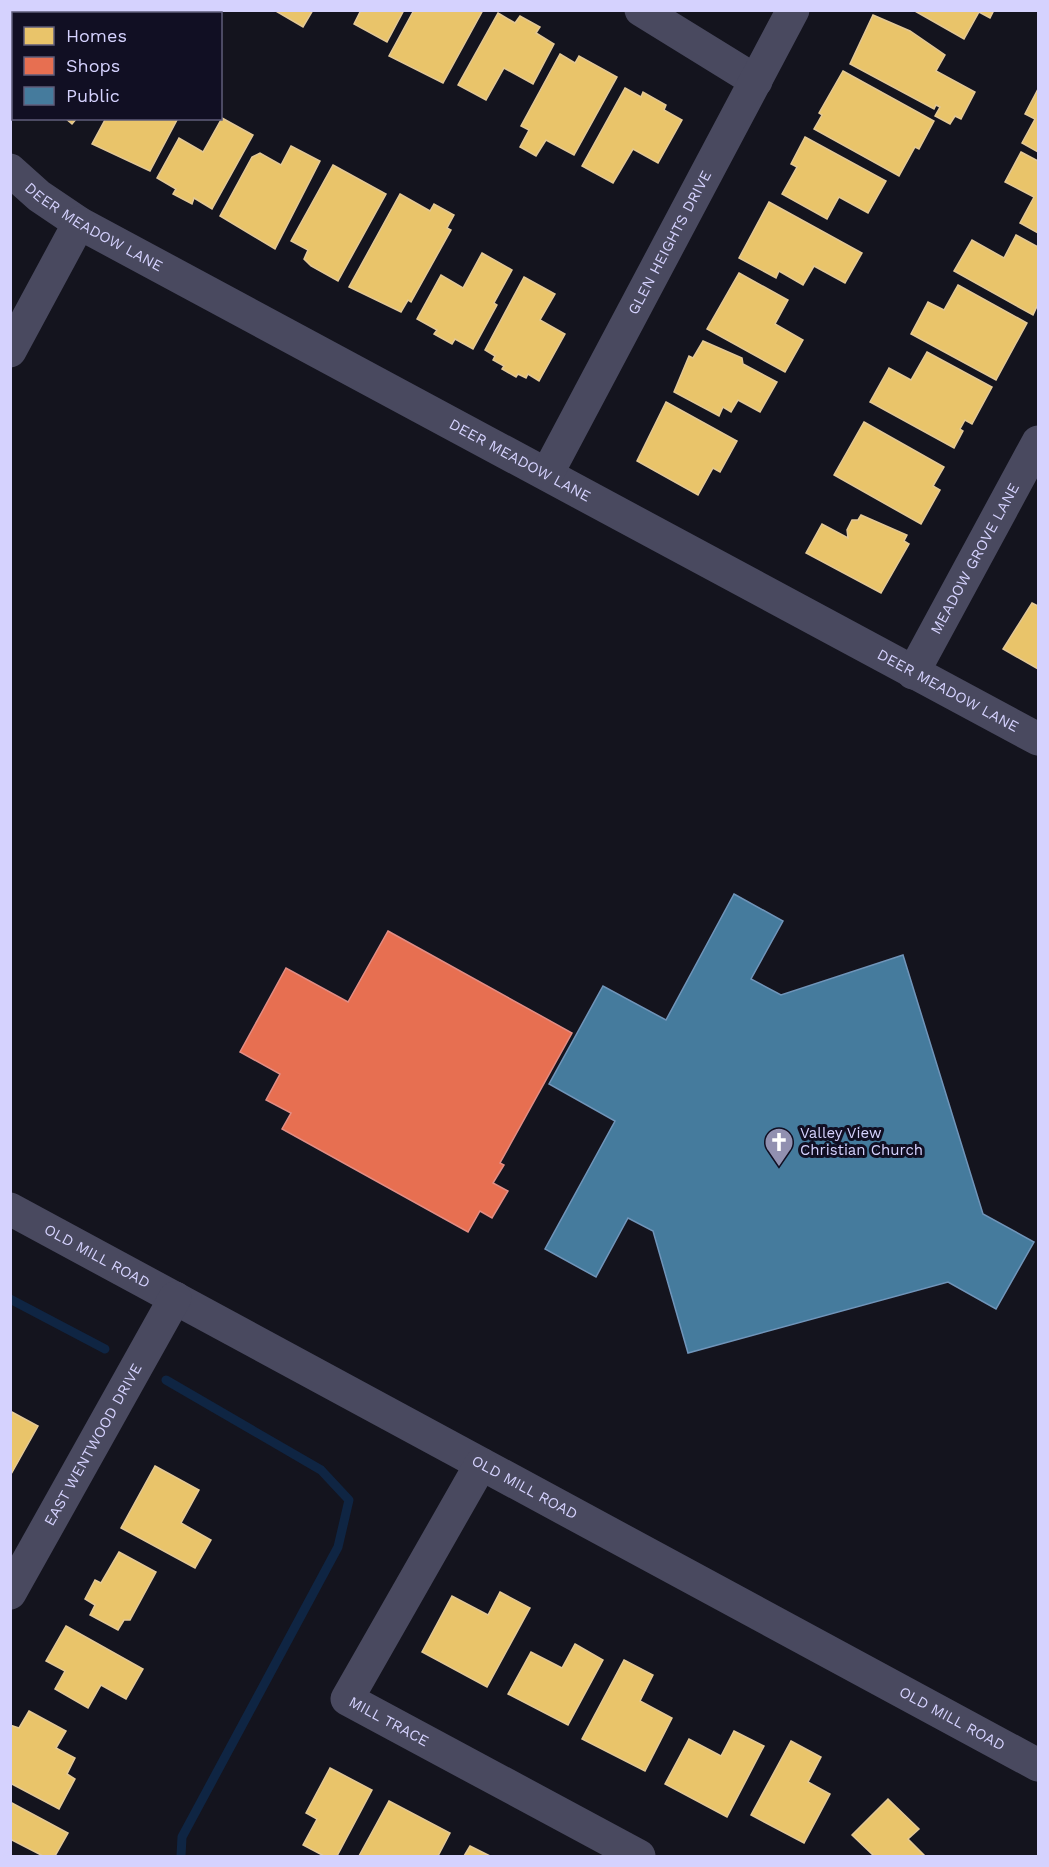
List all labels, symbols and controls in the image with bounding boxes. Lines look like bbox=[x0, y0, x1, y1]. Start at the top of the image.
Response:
legend bbox=[12, 12, 222, 120]
text: Homes bbox=[66, 25, 127, 46]
text: Shops bbox=[66, 55, 120, 76]
text: Public bbox=[66, 85, 120, 106]
street label: GLEN HEIGHTS DRIVE bbox=[624, 167, 715, 318]
street label: DEER MEADOW LANE bbox=[21, 179, 166, 275]
street label: DEER MEADOW LANE bbox=[446, 415, 594, 506]
street label: MEADOW GROVE LANE bbox=[927, 480, 1023, 637]
street label: DEER MEADOW LANE bbox=[874, 645, 1022, 736]
place label: Valley View Christian Church bbox=[800, 1124, 923, 1159]
church icon: Valley View Christian Church bbox=[763, 1126, 795, 1168]
street label: OLD MILL ROAD bbox=[41, 1220, 153, 1292]
street label: EAST WENTWOOD DRIVE bbox=[40, 1360, 146, 1529]
street label: OLD MILL ROAD bbox=[469, 1451, 581, 1523]
street label: OLD MILL ROAD bbox=[896, 1683, 1008, 1754]
street label: MILL TRACE bbox=[346, 1693, 432, 1750]

